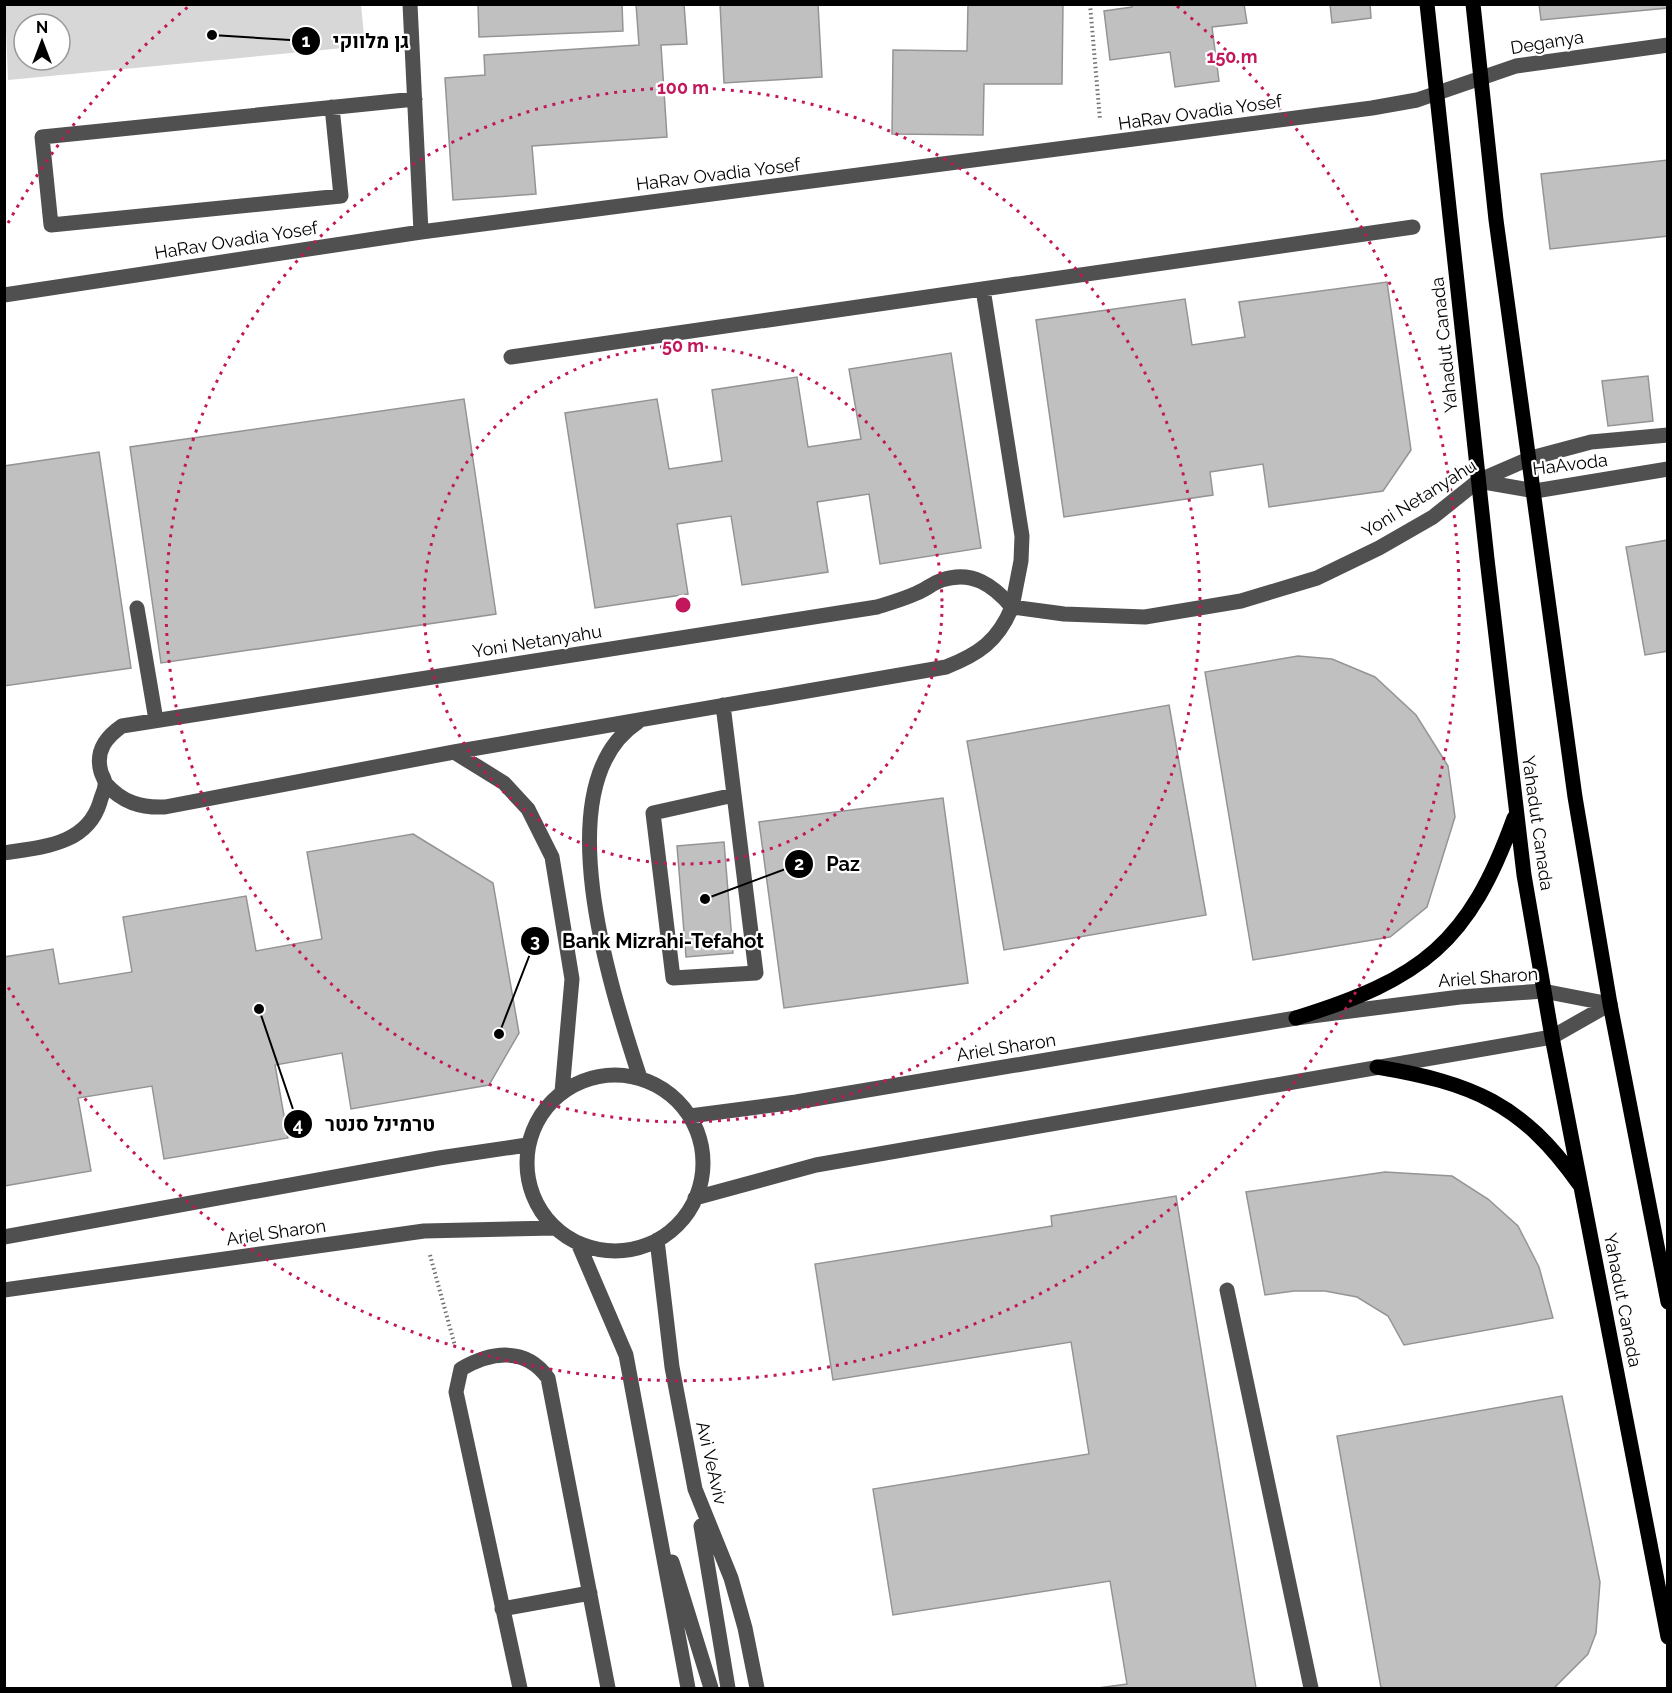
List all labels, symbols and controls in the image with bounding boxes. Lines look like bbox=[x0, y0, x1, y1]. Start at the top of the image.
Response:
north arrow bbox=[12, 12, 72, 72]
text: N bbox=[36, 18, 48, 37]
callout: גן מלווקי bbox=[291, 22, 422, 60]
street label: Deganya bbox=[1509, 26, 1585, 58]
text: גן מלווקי bbox=[333, 29, 409, 53]
text: 1 bbox=[302, 30, 311, 51]
text: 150 m bbox=[1207, 46, 1258, 67]
text: 100 m bbox=[657, 77, 709, 98]
street label: HaRav Ovadia Yosef bbox=[1117, 90, 1284, 134]
street label: HaRav Ovadia Yosef bbox=[635, 153, 802, 194]
street label: HaRav Ovadia Yosef bbox=[153, 217, 320, 263]
street label: Yahadut Canada bbox=[1426, 276, 1462, 414]
text: 50 m bbox=[662, 335, 704, 356]
street label: HaAvoda bbox=[1531, 449, 1609, 479]
street label: Yoni Netanyahu bbox=[1358, 454, 1480, 542]
centre of rings bbox=[673, 595, 693, 615]
street label: Yoni Netanyahu bbox=[471, 620, 603, 662]
street label: Yahadut Canada bbox=[1518, 754, 1558, 892]
callout: Paz bbox=[784, 845, 872, 883]
text: Paz bbox=[826, 852, 860, 876]
text: 2 bbox=[794, 853, 804, 874]
callout: Bank Mizrahi-Tefahot bbox=[520, 922, 776, 960]
text: Bank Mizrahi-Tefahot bbox=[562, 929, 764, 953]
text: 3 bbox=[530, 930, 540, 951]
street label: Ariel Sharon bbox=[1437, 963, 1539, 991]
street label: Ariel Sharon bbox=[955, 1029, 1057, 1065]
callout: טרמינל סנטר bbox=[283, 1105, 447, 1143]
text: טרמינל סנטר bbox=[325, 1112, 435, 1136]
text: 4 bbox=[293, 1114, 303, 1135]
street label: Ariel Sharon bbox=[225, 1215, 327, 1249]
street label: Yahadut Canada bbox=[1600, 1231, 1646, 1369]
street label: Avi VeAviv bbox=[692, 1419, 732, 1507]

